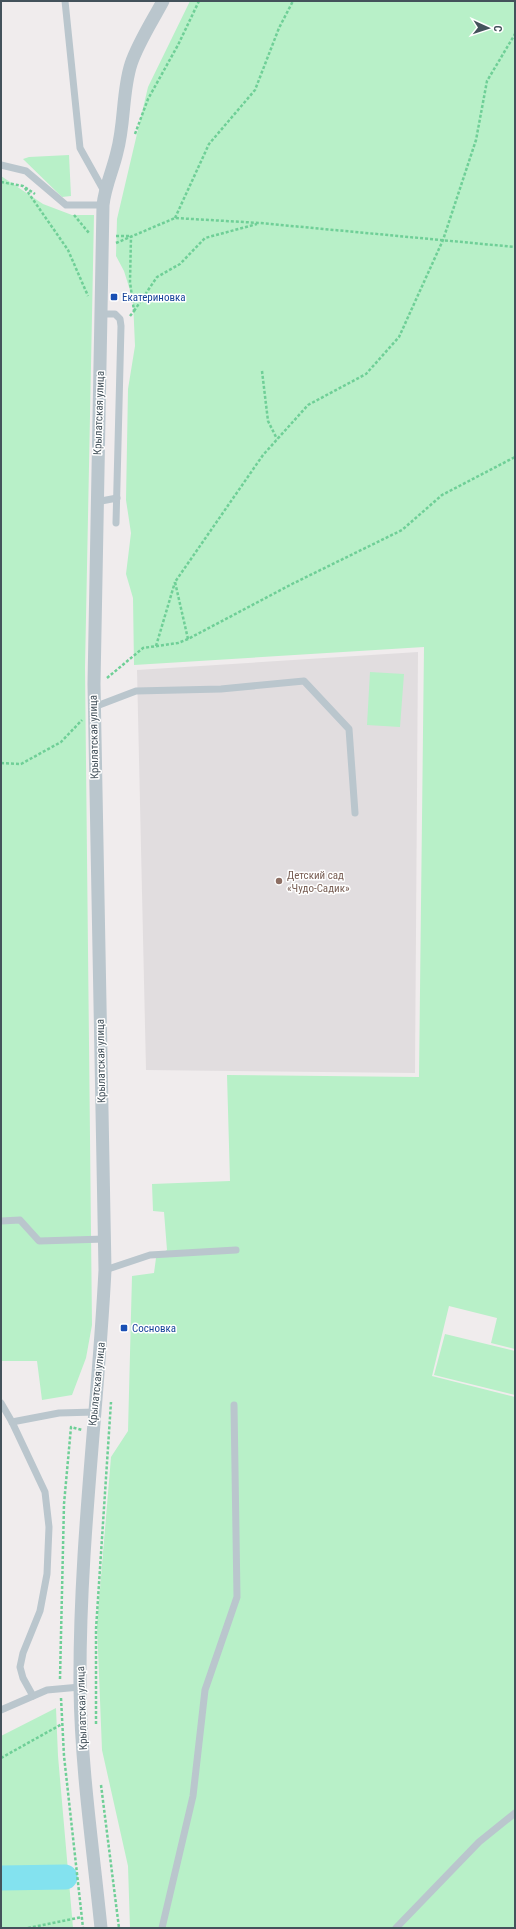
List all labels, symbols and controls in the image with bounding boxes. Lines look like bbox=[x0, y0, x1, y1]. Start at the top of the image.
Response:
north arrow bbox=[468, 8, 508, 48]
text: С bbox=[491, 25, 504, 32]
place label: Екатериновка bbox=[122, 291, 186, 304]
marker: Екатериновка bbox=[109, 292, 119, 302]
street label: Крылатская улица bbox=[91, 371, 107, 455]
street label: Крылатская улица bbox=[87, 695, 101, 779]
place label: Детский сад «Чудо-Садик» bbox=[287, 869, 350, 895]
marker: Детский сад «Чудо-Садик» bbox=[274, 876, 284, 886]
street label: Крылатская улица bbox=[94, 1019, 108, 1103]
place label: Сосновка bbox=[132, 1322, 176, 1335]
marker: Сосновка bbox=[119, 1323, 129, 1333]
street label: Крылатская улица bbox=[86, 1342, 108, 1426]
street label: Крылатская улица bbox=[74, 1666, 90, 1750]

